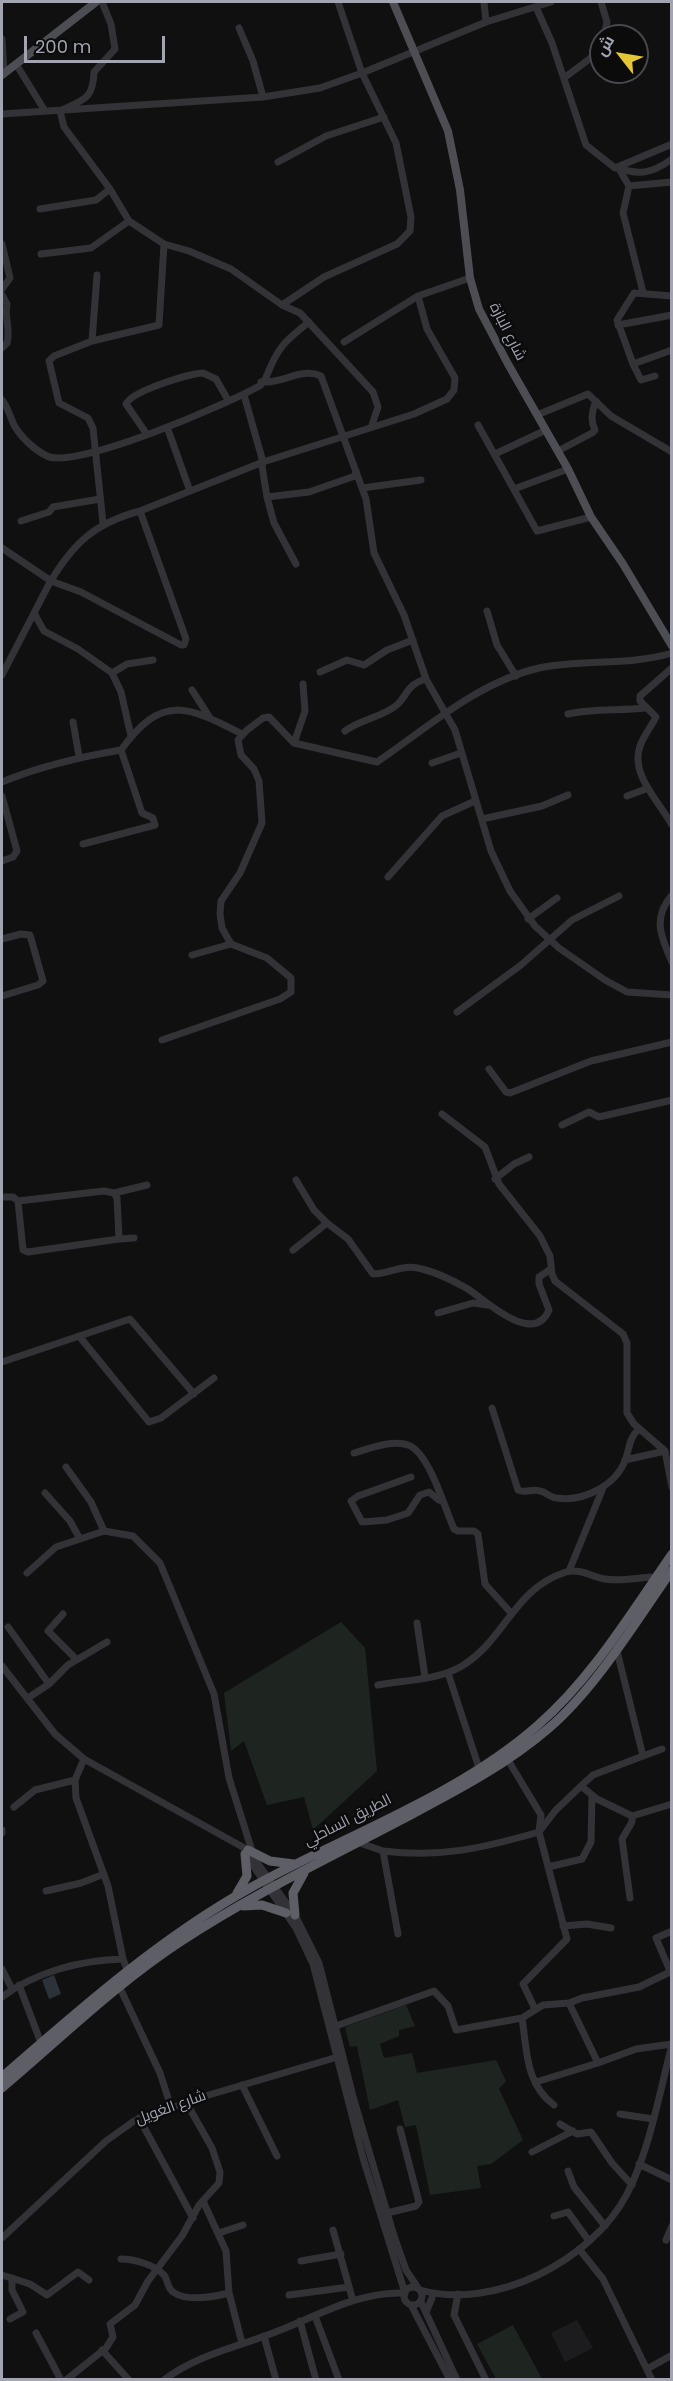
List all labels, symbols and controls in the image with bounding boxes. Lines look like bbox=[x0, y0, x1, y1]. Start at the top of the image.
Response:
scale bar bbox=[27, 24, 168, 62]
north arrow bbox=[589, 24, 649, 84]
text: ش bbox=[590, 31, 620, 60]
text: 200 m bbox=[35, 34, 91, 59]
street label: شارع البازة bbox=[485, 300, 529, 364]
street label: الطريق الساحلي bbox=[301, 1791, 395, 1851]
street label: شارع الغويل bbox=[133, 2087, 209, 2129]

